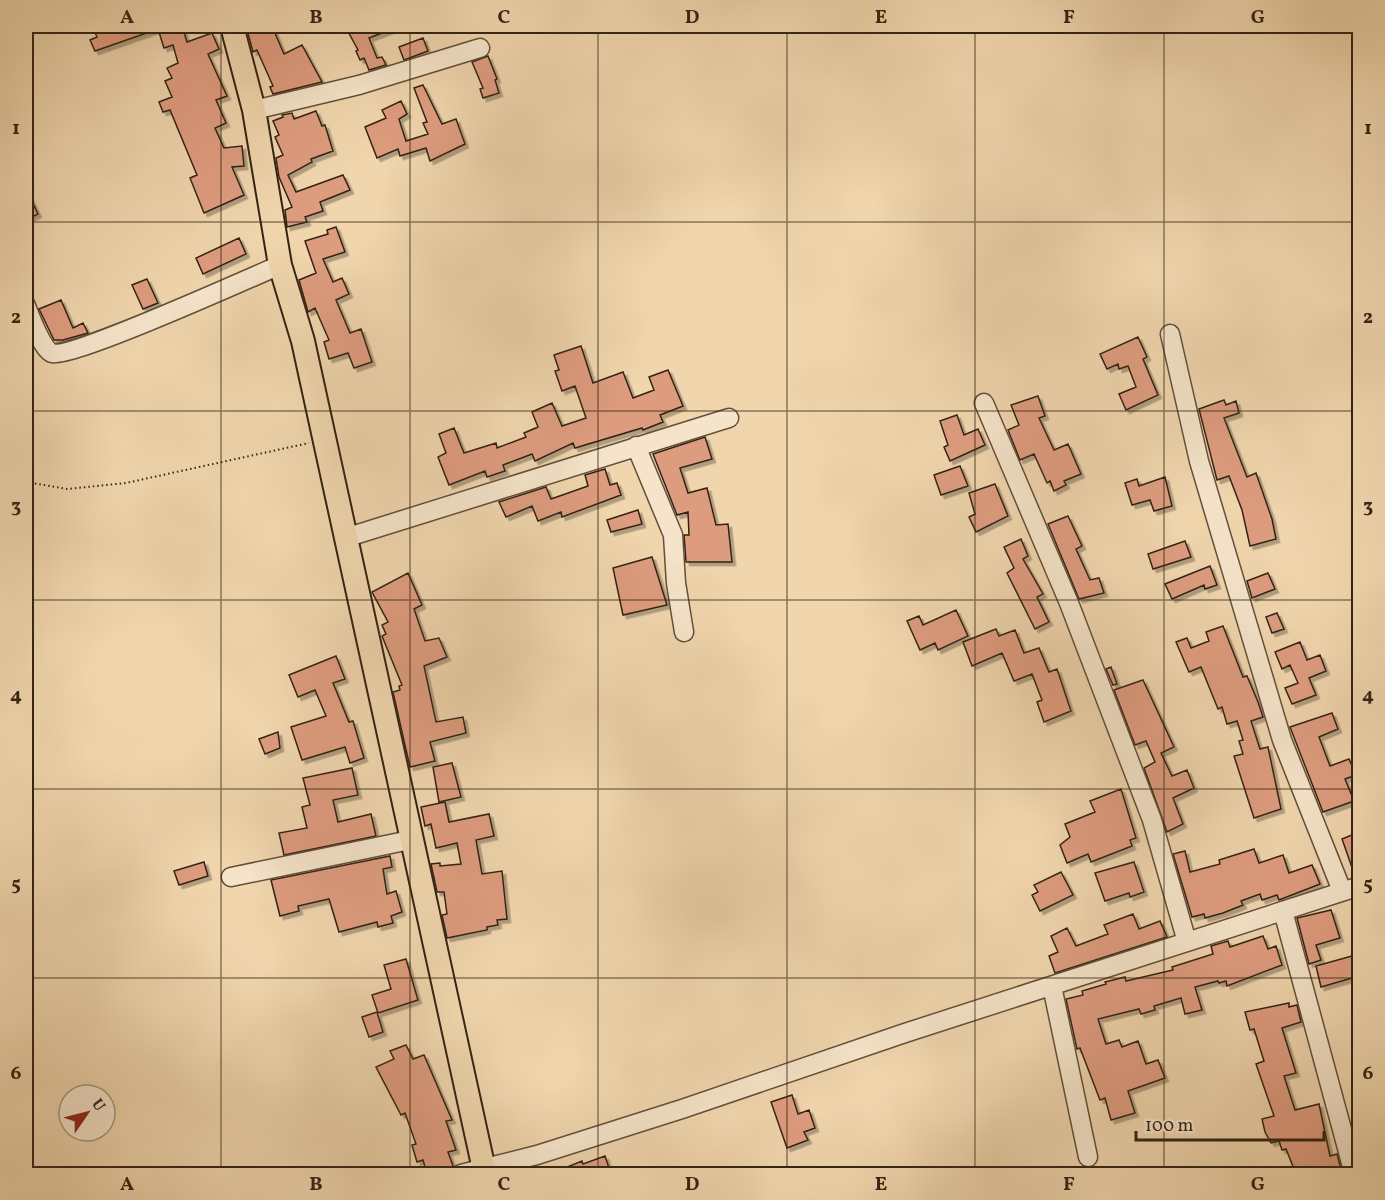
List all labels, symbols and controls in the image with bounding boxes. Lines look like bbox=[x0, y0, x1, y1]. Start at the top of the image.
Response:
text: A bbox=[120, 4, 134, 32]
text: B bbox=[309, 4, 323, 32]
text: C bbox=[498, 4, 511, 32]
text: D bbox=[685, 4, 699, 32]
text: E bbox=[875, 4, 887, 32]
text: F bbox=[1063, 4, 1075, 32]
text: G bbox=[1251, 4, 1265, 32]
text: 1 bbox=[12, 115, 20, 143]
text: 1 bbox=[1364, 115, 1372, 143]
text: 2 bbox=[11, 304, 21, 332]
text: 2 bbox=[1363, 304, 1373, 332]
text: 3 bbox=[11, 493, 21, 521]
text: 3 bbox=[1363, 493, 1373, 521]
text: 4 bbox=[10, 682, 22, 710]
text: 4 bbox=[1362, 682, 1374, 710]
text: 5 bbox=[11, 871, 21, 899]
text: 5 bbox=[1363, 871, 1373, 899]
text: 6 bbox=[11, 1060, 22, 1088]
text: 6 bbox=[1363, 1060, 1374, 1088]
north arrow bbox=[57, 1083, 117, 1143]
text: U bbox=[85, 1095, 110, 1116]
scale bar bbox=[1136, 1104, 1324, 1142]
text: 100 m bbox=[1145, 1114, 1194, 1139]
text: A bbox=[120, 1171, 134, 1199]
text: B bbox=[309, 1171, 323, 1199]
text: C bbox=[498, 1171, 511, 1199]
text: D bbox=[685, 1171, 699, 1199]
text: E bbox=[875, 1171, 887, 1199]
text: F bbox=[1063, 1171, 1075, 1199]
text: G bbox=[1251, 1171, 1265, 1199]

